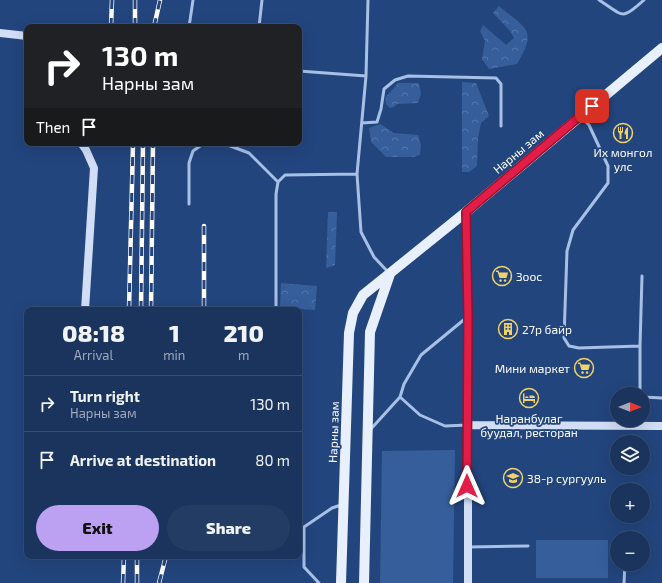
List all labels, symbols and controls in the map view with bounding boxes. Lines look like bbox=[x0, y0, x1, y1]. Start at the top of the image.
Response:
text: 130 m bbox=[102, 38, 178, 72]
icon: right bbox=[36, 40, 88, 92]
text: Нарны зам bbox=[102, 72, 194, 94]
pin bbox=[575, 89, 609, 123]
icon: arrive bbox=[581, 95, 603, 117]
icon: arrive bbox=[78, 116, 100, 138]
text: Then bbox=[36, 118, 70, 136]
restaurant icon: Их монгол улс bbox=[612, 122, 634, 144]
street label: Нарны зам bbox=[490, 126, 546, 176]
place label: Их монгол улс bbox=[593, 145, 653, 174]
supermarket icon: Зоос bbox=[491, 265, 513, 287]
place label: Зоос bbox=[516, 269, 542, 283]
text: 08:18 bbox=[62, 318, 125, 347]
text: 1 bbox=[169, 318, 180, 347]
text: 210 bbox=[223, 318, 264, 347]
building icon: 27р байр bbox=[497, 318, 519, 340]
place label: 27р байр bbox=[522, 322, 572, 336]
text: Arrival bbox=[74, 347, 113, 363]
text: min bbox=[163, 347, 185, 363]
text: m bbox=[238, 347, 249, 363]
supermarket icon: Мини маркет bbox=[573, 357, 595, 379]
place label: Мини маркет bbox=[495, 361, 570, 375]
text: Turn right bbox=[70, 387, 140, 405]
hotel icon: Наранбулаг буудал, ресторан bbox=[518, 387, 540, 409]
north arrow bbox=[610, 387, 650, 427]
map controls bbox=[610, 387, 650, 571]
icon: right bbox=[36, 393, 58, 415]
text: 130 m bbox=[250, 395, 290, 413]
street label: Нарны зам bbox=[325, 401, 341, 463]
text: Нарны зам bbox=[70, 405, 137, 421]
place label: Наранбулаг буудал, ресторан bbox=[480, 411, 578, 440]
button: layers bbox=[610, 435, 650, 475]
icon: arrive bbox=[36, 449, 58, 471]
text: Arrive at destination bbox=[70, 451, 216, 469]
text: 80 m bbox=[255, 451, 290, 469]
position arrow bbox=[446, 465, 488, 507]
school or university icon: 38-р сургууль bbox=[502, 467, 524, 489]
place label: 38-р сургууль bbox=[527, 471, 606, 486]
button: + bbox=[610, 483, 650, 523]
button: Exit bbox=[36, 505, 159, 551]
button: Share bbox=[167, 505, 290, 551]
button: − bbox=[610, 531, 650, 571]

